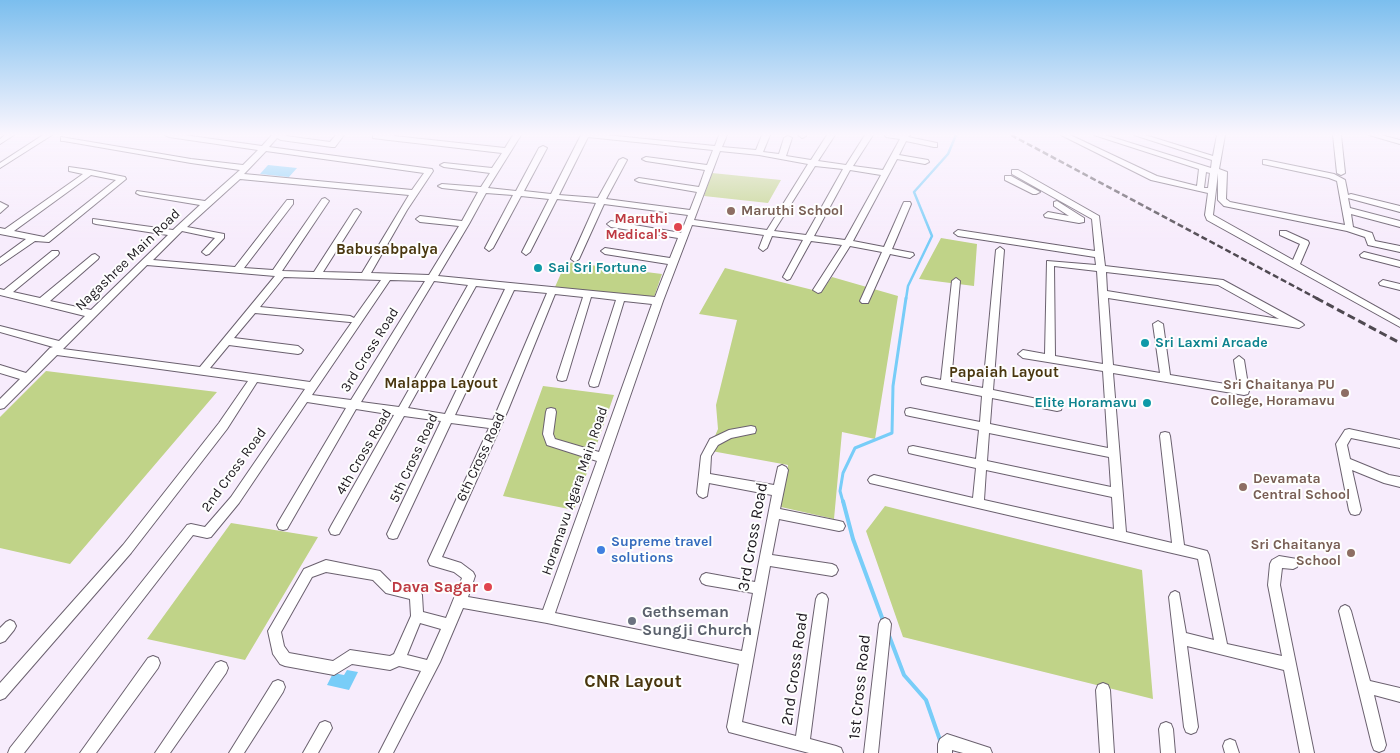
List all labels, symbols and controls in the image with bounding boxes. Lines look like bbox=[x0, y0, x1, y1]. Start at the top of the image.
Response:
place label: Maruthi School bbox=[741, 203, 843, 219]
marker: Maruthi School bbox=[725, 205, 737, 217]
street label: Nagashree Main Road bbox=[72, 206, 184, 314]
place label: Maruthi Medical's bbox=[605, 211, 668, 243]
marker: Maruthi Medical's bbox=[672, 221, 684, 233]
district label: Babusabpalya bbox=[336, 241, 438, 259]
place label: Sai Sri Fortune bbox=[548, 260, 647, 276]
marker: Sai Sri Fortune bbox=[532, 262, 544, 274]
street label: 3rd Cross Road bbox=[337, 305, 403, 395]
place label: Sri Laxmi Arcade bbox=[1155, 335, 1268, 351]
marker: Sri Laxmi Arcade bbox=[1139, 337, 1151, 349]
district label: Papaiah Layout bbox=[949, 364, 1059, 382]
district label: Malappa Layout bbox=[384, 375, 498, 393]
place label: Sri Chaitanya PU College, Horamavu bbox=[1211, 377, 1335, 410]
marker: Sri Chaitanya PU College, Horamavu bbox=[1339, 387, 1351, 399]
place label: Elite Horamavu bbox=[1034, 395, 1137, 411]
marker: Elite Horamavu bbox=[1141, 397, 1153, 409]
street label: Horamavu Agara Main Road bbox=[538, 405, 612, 577]
street label: 4th Cross Road bbox=[333, 406, 395, 498]
street label: 6th Cross Road bbox=[453, 410, 509, 504]
street label: 5th Cross Road bbox=[386, 411, 442, 505]
street label: 2nd Cross Road bbox=[198, 425, 270, 515]
place label: Devamata Central School bbox=[1253, 471, 1350, 504]
street label: 3rd Cross Road bbox=[734, 481, 772, 593]
marker: Devamata Central School bbox=[1237, 481, 1249, 493]
place label: Supreme travel solutions bbox=[611, 534, 713, 566]
place label: Sri Chaitanya School bbox=[1250, 537, 1341, 570]
marker: Supreme travel solutions bbox=[595, 544, 607, 556]
marker: Sri Chaitanya School bbox=[1345, 547, 1357, 559]
place label: Dava Sagar bbox=[391, 577, 478, 597]
marker: Dava Sagar bbox=[482, 581, 494, 593]
place label: Gethseman Sungji Church bbox=[642, 602, 752, 640]
street label: 2nd Cross Road bbox=[778, 611, 812, 727]
marker: Gethseman Sungji Church bbox=[626, 615, 638, 627]
street label: 1st Cross Road bbox=[845, 634, 875, 740]
district label: CNR Layout bbox=[584, 671, 682, 693]

